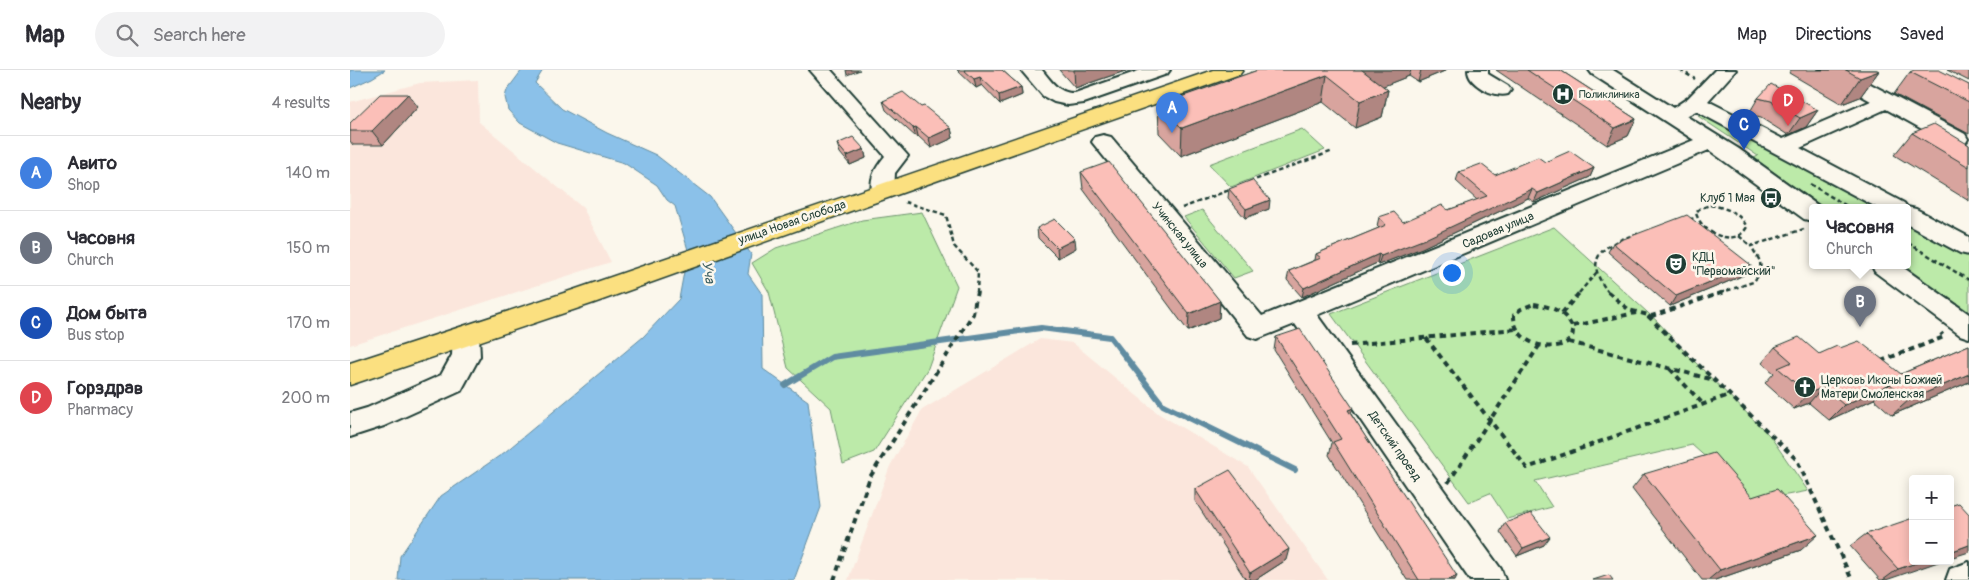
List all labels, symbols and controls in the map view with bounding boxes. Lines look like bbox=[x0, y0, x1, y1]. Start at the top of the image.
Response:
search box bbox=[95, 12, 445, 57]
text: Map bbox=[25, 20, 65, 49]
icon: search bbox=[113, 21, 141, 49]
text: Search here bbox=[153, 23, 246, 47]
text: Map bbox=[1737, 23, 1767, 46]
text: Directions bbox=[1795, 23, 1871, 46]
text: Saved bbox=[1899, 23, 1944, 46]
hospital icon: Поликлиника bbox=[1551, 82, 1575, 106]
pin: D bbox=[1772, 85, 1804, 126]
place label: Поликлиника bbox=[1579, 88, 1640, 101]
text: Nearby bbox=[20, 89, 81, 116]
pin: A bbox=[1156, 92, 1188, 133]
text: 4 results bbox=[272, 93, 330, 113]
pin: C bbox=[1728, 109, 1760, 150]
text: Авито bbox=[67, 151, 117, 175]
text: A bbox=[31, 163, 41, 183]
text: 140 m bbox=[286, 163, 330, 183]
text: Shop bbox=[67, 175, 100, 195]
bus stop icon: Клуб 1 Мая bbox=[1759, 186, 1783, 210]
place label: Клуб 1 Мая bbox=[1700, 191, 1755, 206]
street label: улица Новая Слобода bbox=[736, 197, 848, 248]
street label: Учинская улица bbox=[1148, 199, 1211, 272]
popup bbox=[1809, 204, 1911, 269]
street label: Садовая улица bbox=[1460, 209, 1537, 252]
text: Часовня bbox=[1826, 215, 1894, 239]
text: Часовня bbox=[67, 226, 135, 250]
text: B bbox=[31, 238, 41, 258]
text: 150 m bbox=[286, 238, 330, 258]
text: Church bbox=[1826, 239, 1873, 259]
text: Church bbox=[67, 250, 114, 270]
place label: КДЦ "Первомайский" bbox=[1692, 250, 1776, 279]
theatre icon: КДЦ "Первомайский" bbox=[1664, 252, 1688, 276]
water label: Уча bbox=[698, 260, 719, 286]
your location bbox=[1439, 260, 1465, 286]
pin: B bbox=[1844, 286, 1876, 327]
text: Дом быта bbox=[67, 301, 147, 325]
text: C bbox=[31, 313, 41, 333]
text: 170 m bbox=[287, 313, 330, 333]
text: Bus stop bbox=[67, 325, 125, 345]
place label: Церковь Иконы Божией Матери Смоленская bbox=[1821, 373, 1942, 402]
church icon: Церковь Иконы Божией Матери Смоленская bbox=[1793, 375, 1817, 399]
text: Горздрав bbox=[67, 376, 143, 400]
text: D bbox=[31, 388, 41, 408]
text: 200 m bbox=[282, 388, 330, 408]
text: Pharmacy bbox=[67, 400, 133, 420]
street label: Детский проезд bbox=[1364, 407, 1425, 485]
map controls bbox=[1909, 475, 1954, 565]
button: + bbox=[1909, 475, 1954, 520]
button: − bbox=[1909, 520, 1954, 565]

